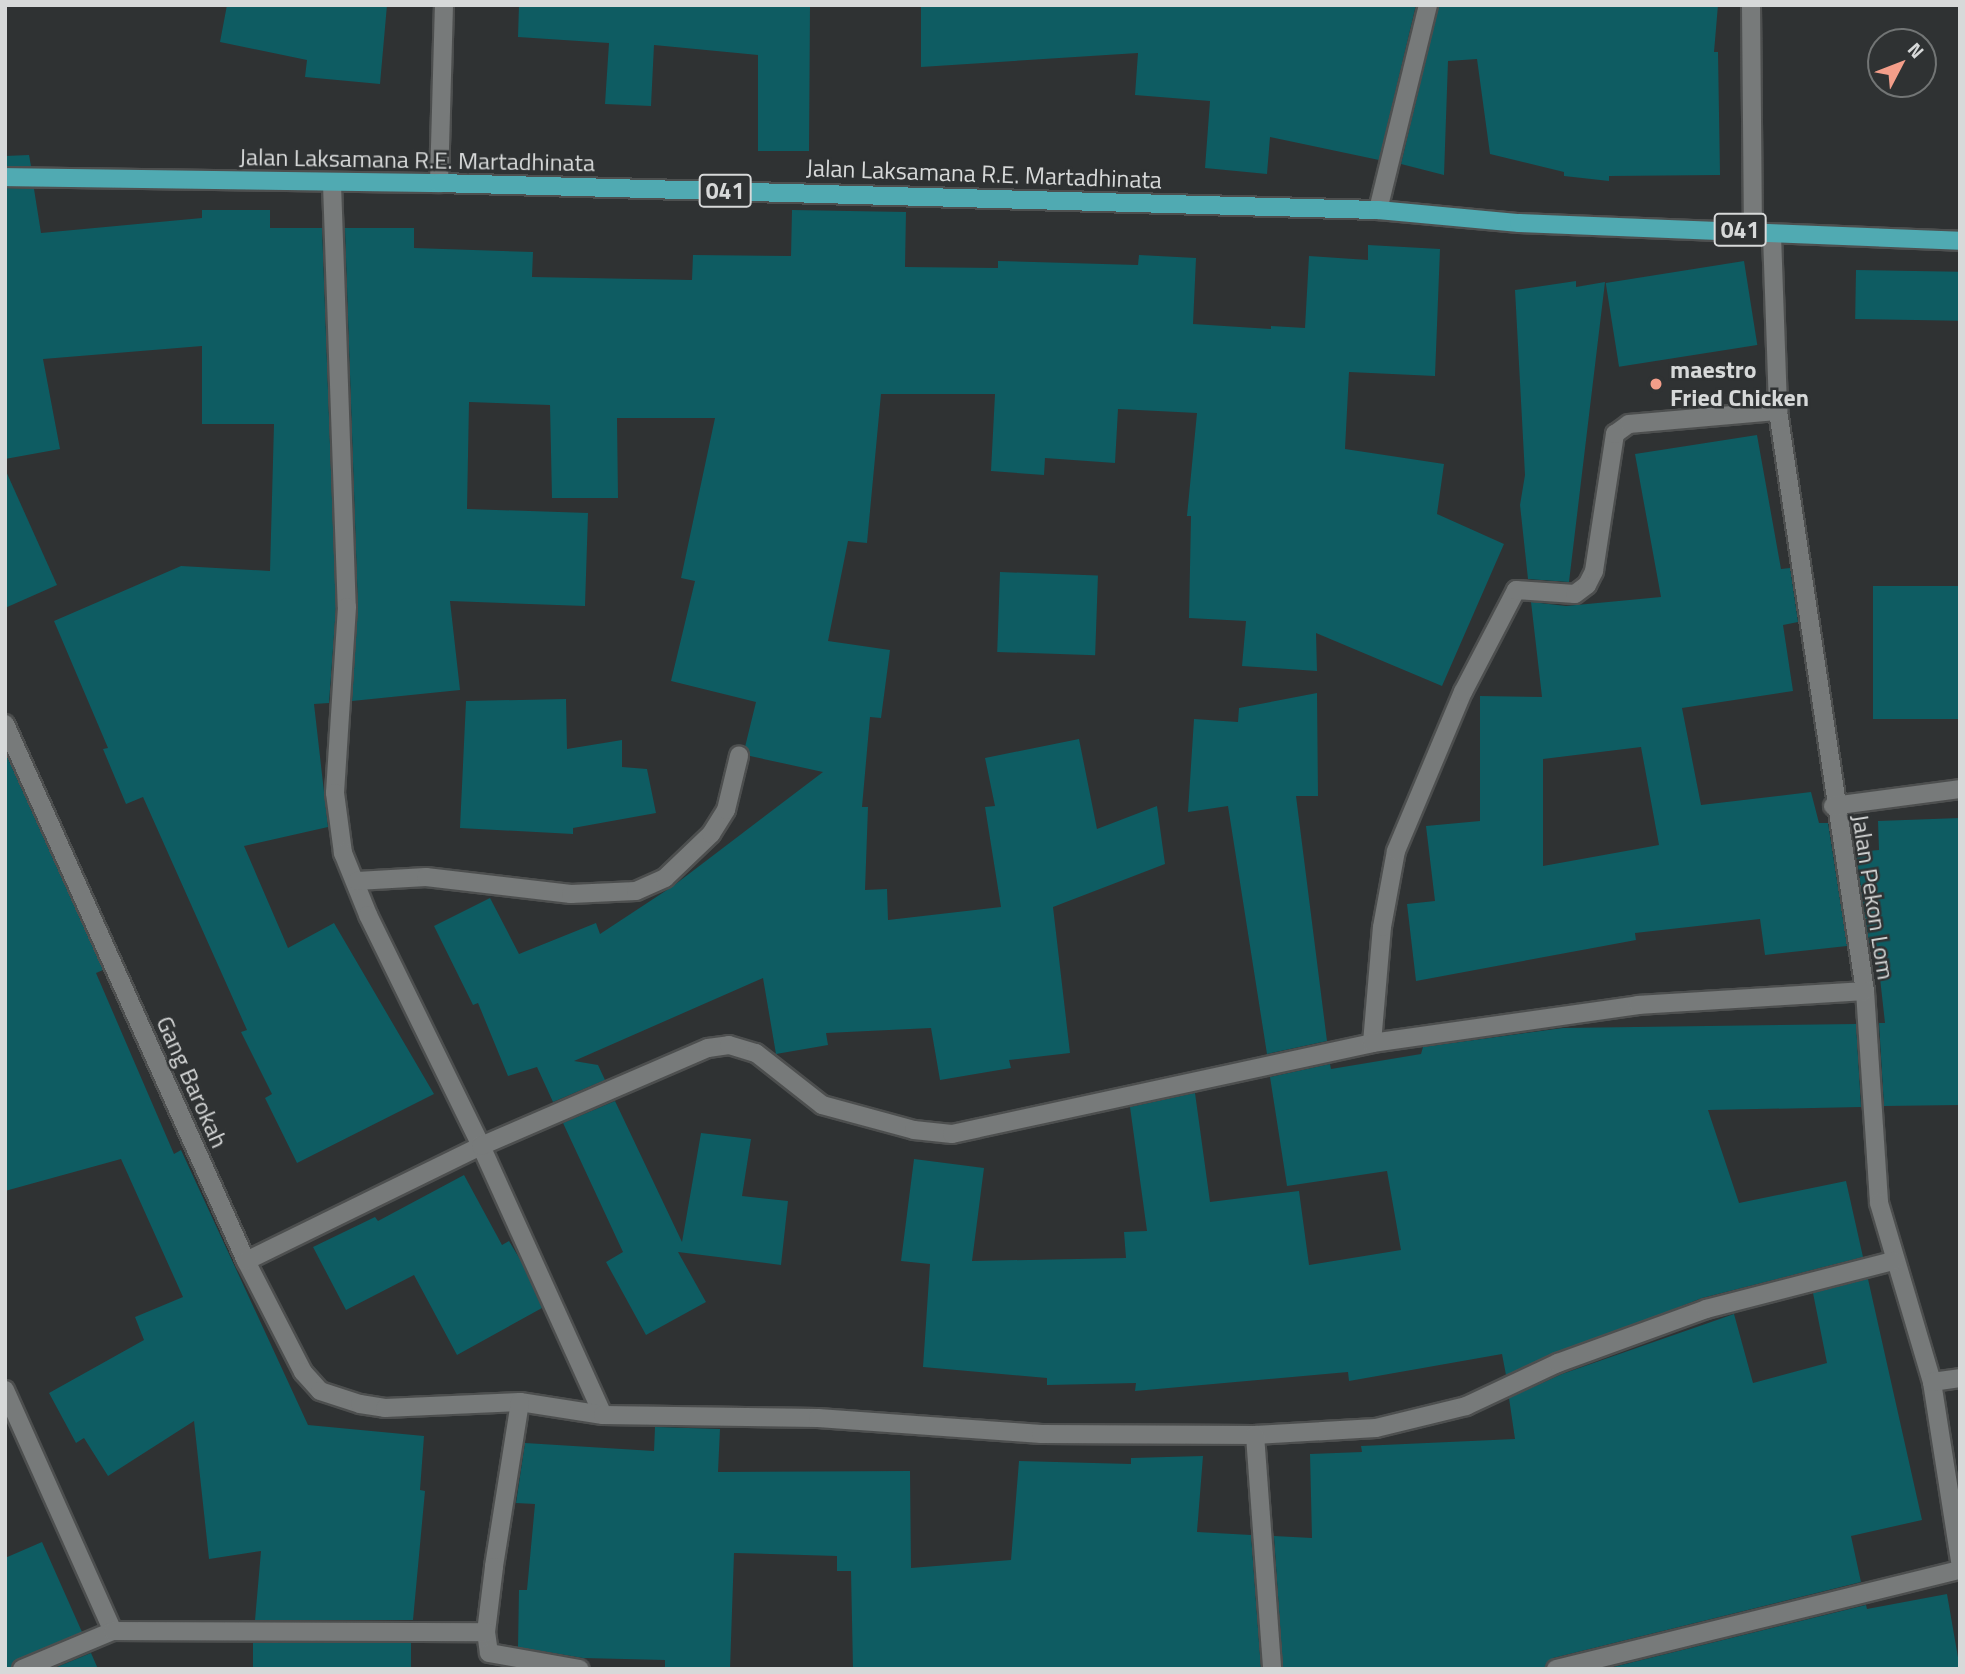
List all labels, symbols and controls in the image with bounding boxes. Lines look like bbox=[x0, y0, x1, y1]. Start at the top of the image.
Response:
north arrow bbox=[1867, 28, 1937, 98]
text: N bbox=[1901, 35, 1932, 65]
street label: Jalan Laksamana R.E. Martadhinata bbox=[239, 142, 595, 178]
street label: Jalan Laksamana R.E. Martadhinata bbox=[806, 153, 1162, 195]
road number: 041 bbox=[697, 172, 753, 210]
road number: 041 bbox=[1712, 210, 1768, 249]
place label: maestro Fried Chicken bbox=[1670, 356, 1809, 412]
marker: maestro Fried Chicken bbox=[1648, 376, 1664, 392]
street label: Jalan Pekon Lom bbox=[1846, 812, 1900, 982]
street label: Gang Barokah bbox=[150, 1012, 234, 1152]

